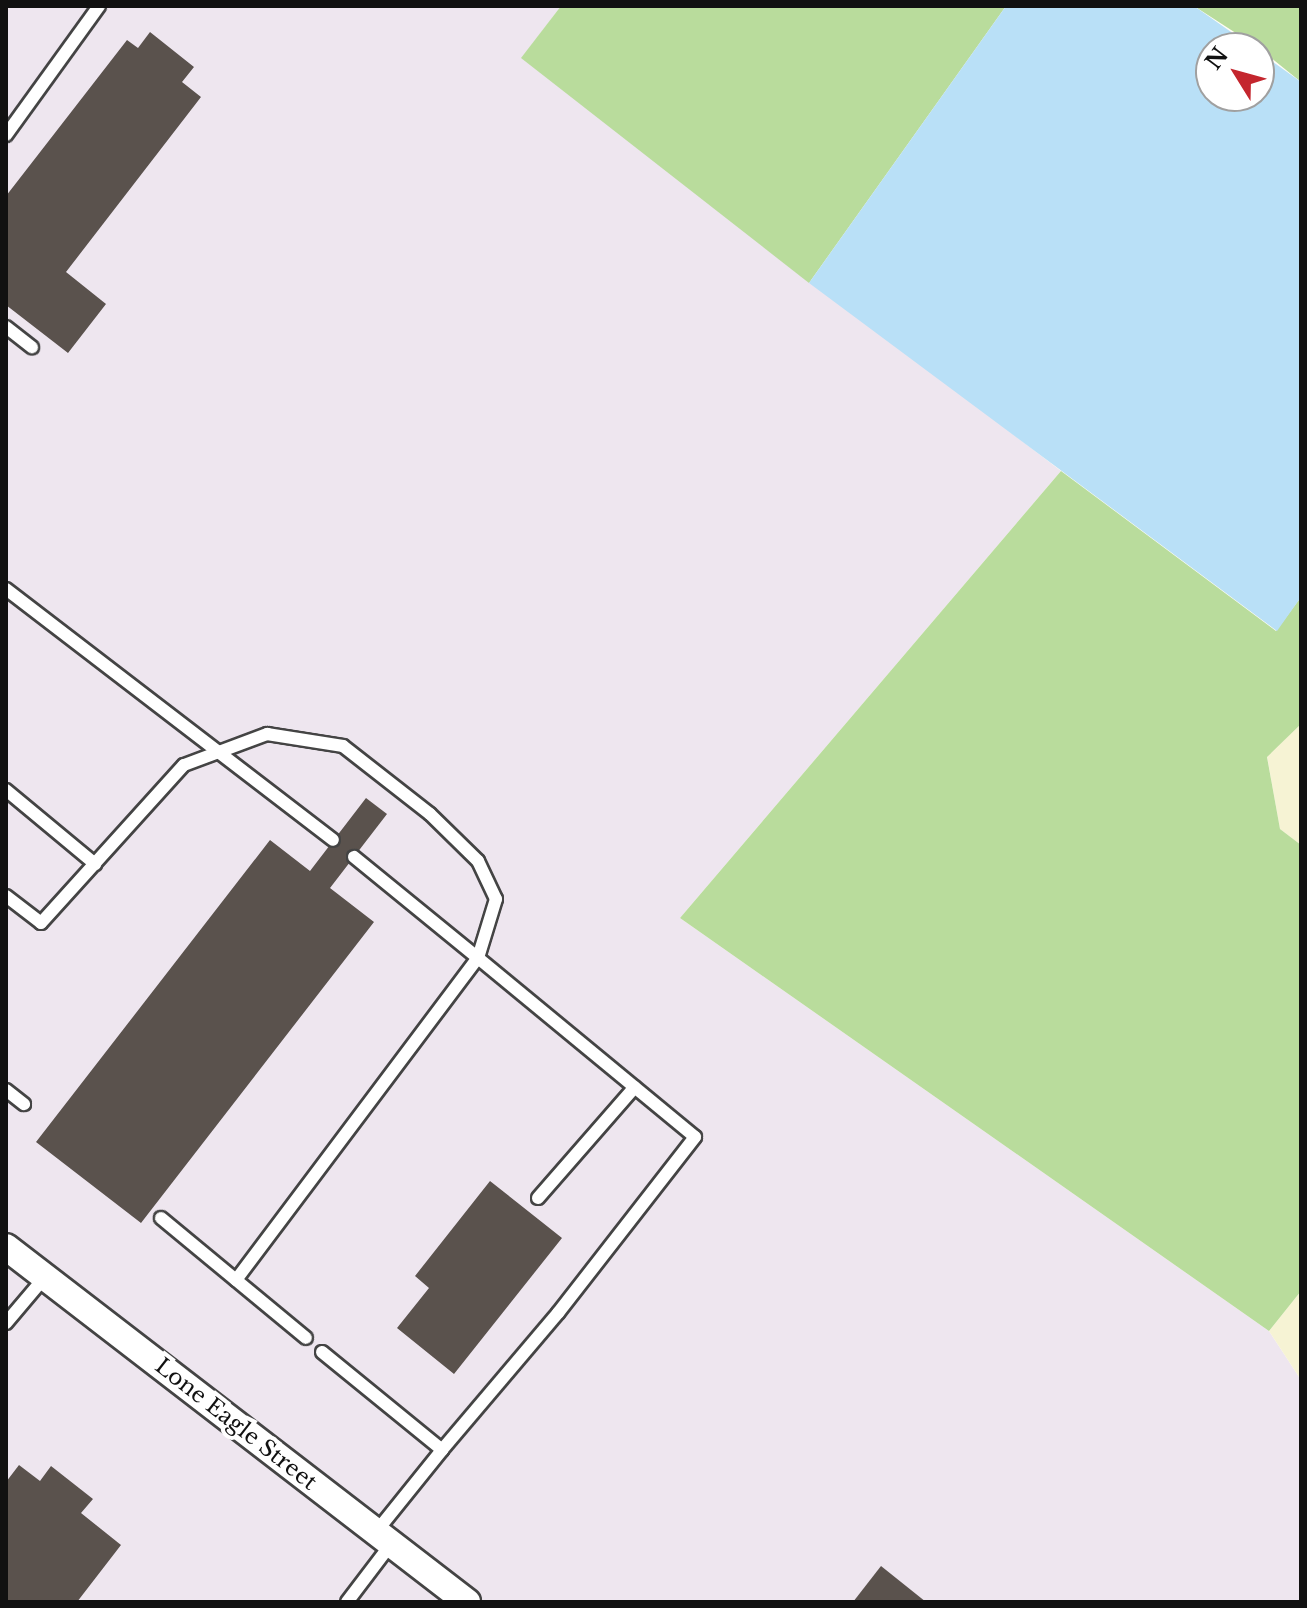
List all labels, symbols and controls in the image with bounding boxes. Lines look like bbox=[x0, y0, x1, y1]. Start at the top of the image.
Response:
north arrow bbox=[1195, 32, 1275, 112]
text: N bbox=[1200, 42, 1234, 75]
street label: Lone Eagle Street bbox=[150, 1353, 322, 1495]

